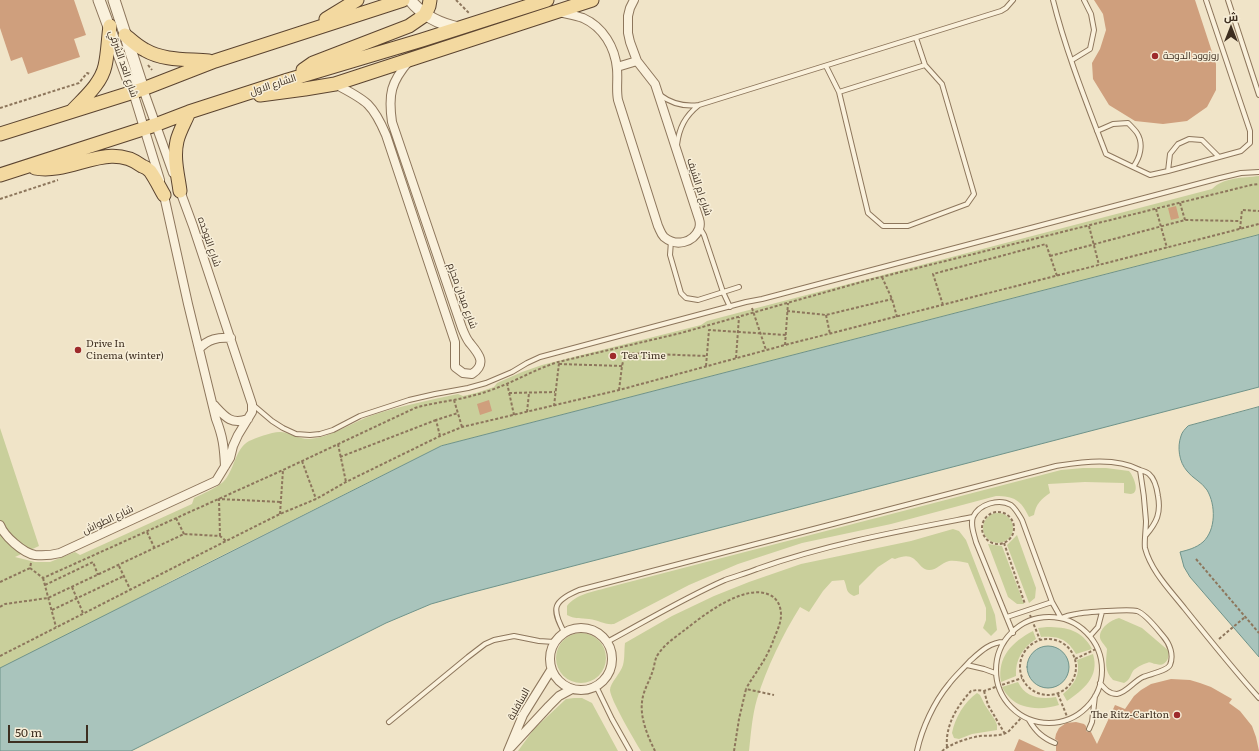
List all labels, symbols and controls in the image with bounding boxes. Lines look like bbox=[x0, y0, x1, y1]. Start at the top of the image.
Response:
north arrow bbox=[1211, 8, 1251, 48]
text: ش bbox=[1224, 8, 1238, 24]
street label: شارع العد الشرقي bbox=[106, 29, 140, 99]
place label: روزوود الدوحة bbox=[1163, 50, 1219, 62]
marker: روزوود الدوحة bbox=[1150, 51, 1160, 61]
street label: الشارع الاول bbox=[248, 72, 298, 98]
street label: شارع ام الشيف bbox=[684, 157, 714, 217]
street label: شارع النوخده bbox=[195, 215, 223, 269]
street label: شارع ميدان محزم bbox=[445, 261, 479, 331]
place label: Drive In Cinema (winter) bbox=[86, 338, 164, 362]
marker: Drive In Cinema (winter) bbox=[73, 345, 83, 355]
place label: Tea Time bbox=[621, 350, 666, 362]
marker: Tea Time bbox=[608, 351, 618, 361]
street label: شارع الطواش bbox=[81, 503, 135, 537]
street label: السافلية bbox=[505, 686, 533, 722]
place label: The Ritz-Carlton bbox=[1090, 709, 1169, 721]
marker: The Ritz-Carlton bbox=[1172, 710, 1182, 720]
scale bar bbox=[10, 717, 90, 743]
text: 50 m bbox=[15, 723, 42, 741]

